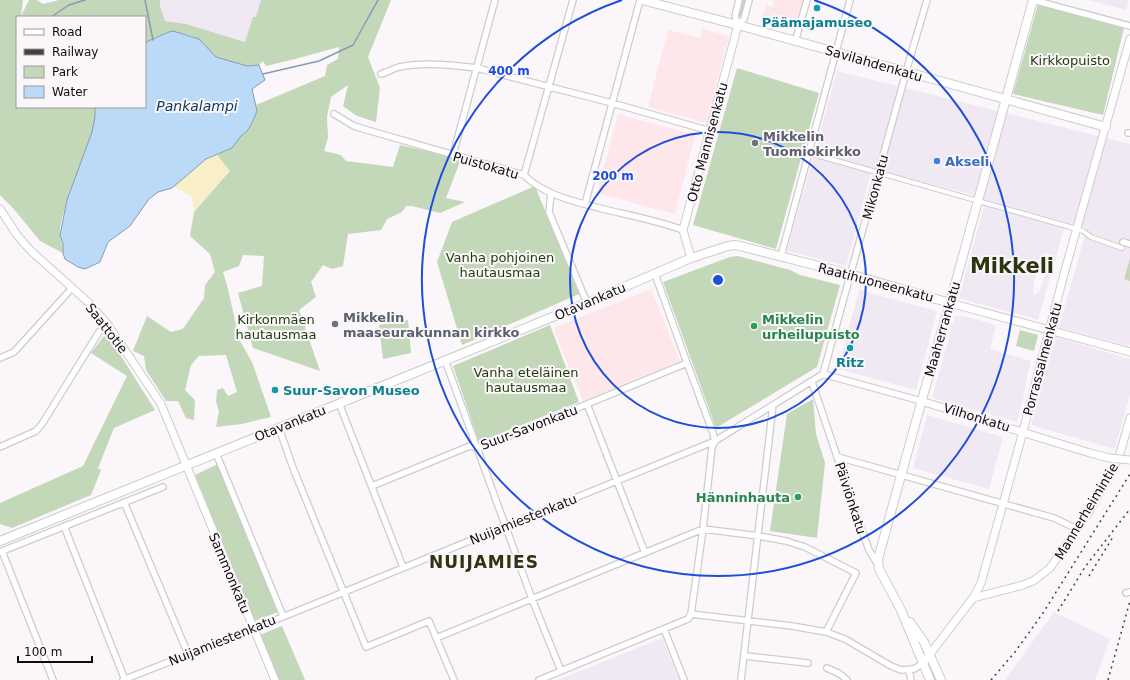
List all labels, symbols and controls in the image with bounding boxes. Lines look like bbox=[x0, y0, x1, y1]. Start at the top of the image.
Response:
marker: Päämajamuseo bbox=[812, 3, 822, 13]
place label: Päämajamuseo bbox=[762, 15, 872, 30]
legend bbox=[16, 16, 146, 108]
text: Road bbox=[52, 25, 82, 39]
street label: Savilahdenkatu bbox=[824, 42, 924, 85]
text: Railway bbox=[52, 45, 98, 59]
park label: Kirkkopuisto bbox=[1030, 53, 1110, 68]
text: 400 m bbox=[488, 64, 530, 78]
text: Park bbox=[52, 65, 78, 79]
street label: Otto Mannisenkatu bbox=[684, 81, 731, 204]
text: Water bbox=[52, 85, 88, 99]
water label: Pankalampi bbox=[156, 98, 238, 114]
place label: Mikkelin Tuomiokirkko bbox=[763, 129, 861, 159]
marker: Mikkelin Tuomiokirkko bbox=[750, 138, 760, 148]
street label: Puistokatu bbox=[451, 149, 521, 182]
street label: Mikonkatu bbox=[860, 153, 891, 221]
place label: Akseli bbox=[945, 154, 989, 169]
marker: Akseli bbox=[932, 156, 942, 166]
text: 200 m bbox=[592, 169, 634, 183]
park label: Vanha pohjoinen hautausmaa bbox=[446, 250, 554, 280]
district label: Mikkeli bbox=[970, 254, 1054, 278]
street label: Raatihuoneenkatu bbox=[817, 260, 935, 305]
centre of rings bbox=[711, 273, 725, 287]
street label: Otavankatu bbox=[552, 280, 628, 323]
street label: Maaherrankatu bbox=[922, 280, 963, 379]
street label: Saattotie bbox=[83, 300, 131, 356]
street label: Porrassalmenkatu bbox=[1020, 301, 1065, 417]
place label: Mikkelin maaseurakunnan kirkko bbox=[343, 310, 520, 340]
park label: Kirkonmäen hautausmaa bbox=[235, 312, 317, 342]
place label: Mikkelin urheilupuisto bbox=[762, 312, 860, 342]
marker: Mikkelin maaseurakunnan kirkko bbox=[330, 319, 340, 329]
marker: Mikkelin urheilupuisto bbox=[749, 321, 759, 331]
marker: Ritz bbox=[845, 343, 855, 353]
place label: Ritz bbox=[836, 355, 864, 370]
park label: Vanha eteläinen hautausmaa bbox=[473, 365, 579, 395]
place label: Suur-Savon Museo bbox=[283, 383, 420, 398]
marker: Suur-Savon Museo bbox=[270, 385, 280, 395]
street label: Vilhonkatu bbox=[942, 400, 1012, 435]
street label: Otavankatu bbox=[252, 402, 328, 445]
street label: Suur-Savonkatu bbox=[479, 402, 580, 453]
street label: Päiviönkatu bbox=[832, 460, 869, 536]
street label: Mannerheimintie bbox=[1052, 460, 1121, 562]
place label: Hänninhauta bbox=[696, 490, 790, 505]
street label: Nuijamiestenkatu bbox=[467, 491, 579, 548]
marker: Hänninhauta bbox=[793, 492, 803, 502]
street label: Sammonkatu bbox=[206, 531, 253, 616]
district label: NUIJAMIES bbox=[429, 552, 539, 572]
street label: Nuijamiestenkatu bbox=[166, 612, 278, 669]
scale bar bbox=[18, 638, 92, 664]
text: 100 m bbox=[24, 645, 62, 659]

